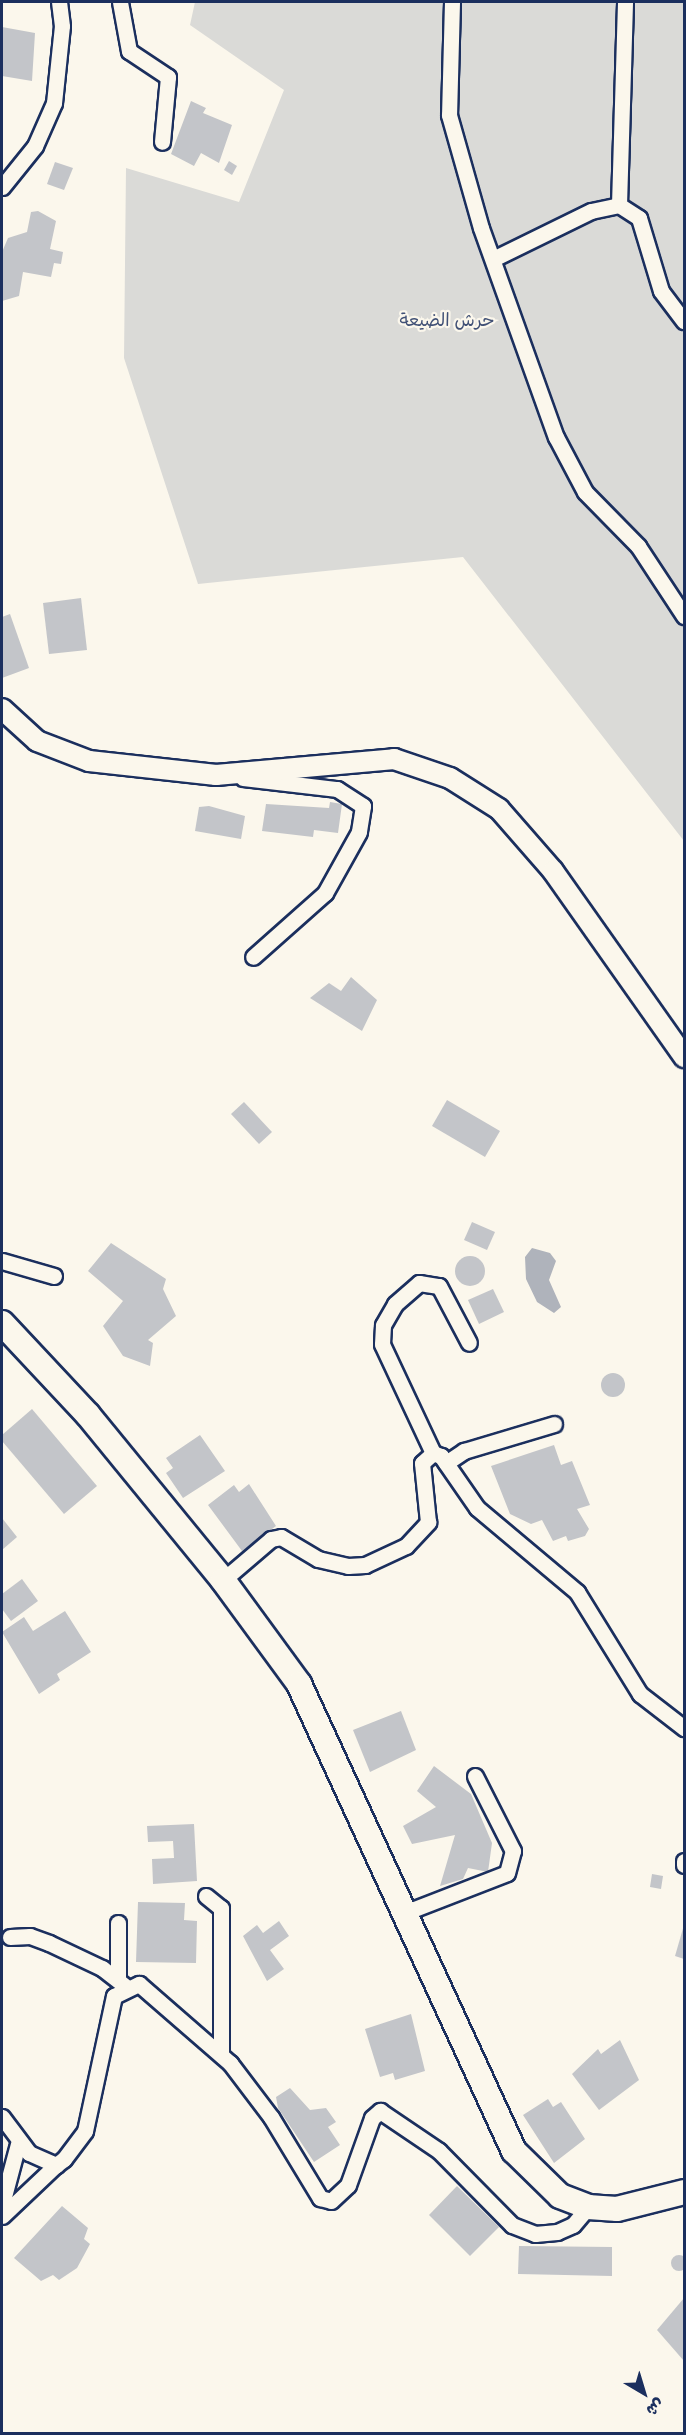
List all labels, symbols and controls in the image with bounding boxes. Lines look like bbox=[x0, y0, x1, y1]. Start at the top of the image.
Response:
park label: حرش الضيعة bbox=[399, 309, 495, 331]
north arrow bbox=[614, 2363, 674, 2423]
text: ش bbox=[640, 2391, 671, 2424]

